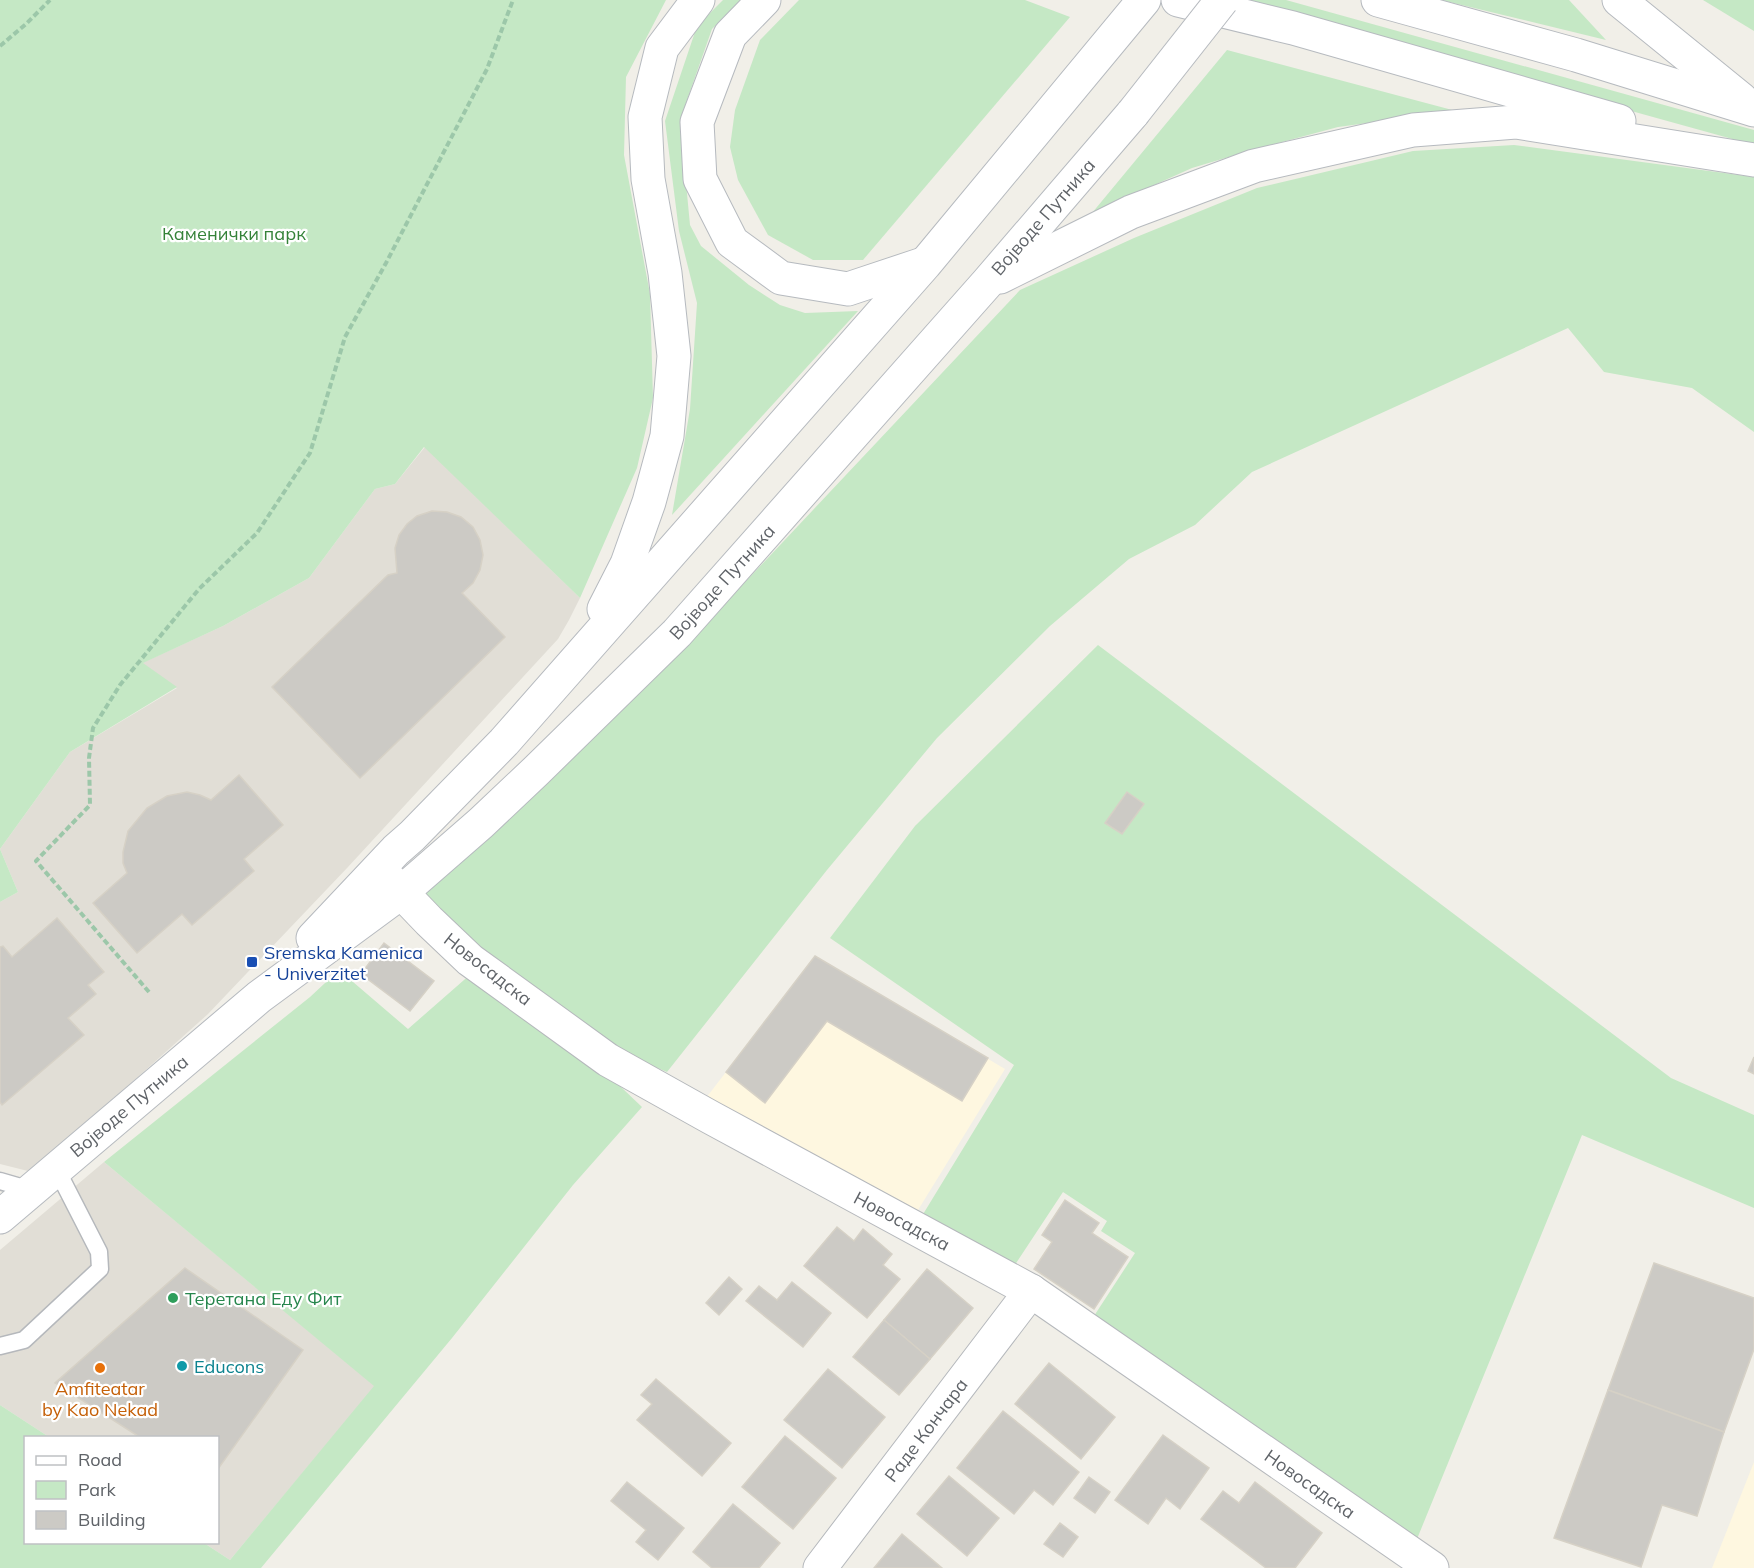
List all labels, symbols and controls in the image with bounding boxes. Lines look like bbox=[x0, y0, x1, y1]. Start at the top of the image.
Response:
street label: Војводе Путника bbox=[986, 154, 1100, 280]
park label: Каменички парк bbox=[162, 222, 306, 245]
street label: Војводе Путника bbox=[664, 520, 780, 644]
street label: Новосадска bbox=[439, 927, 537, 1011]
place label: Sremska Kamenica - Univerzitet bbox=[264, 941, 423, 985]
marker: Sremska Kamenica - Univerzitet bbox=[245, 955, 259, 969]
street label: Војводе Путника bbox=[65, 1050, 193, 1162]
street label: Новосадска bbox=[850, 1186, 954, 1256]
place label: Теретана Еду Фит bbox=[185, 1287, 342, 1310]
marker: Теретана Еду Фит bbox=[166, 1291, 180, 1305]
place label: Educons bbox=[194, 1355, 264, 1378]
marker: Educons bbox=[175, 1359, 189, 1373]
marker: Amfiteatar by Kao Nekad bbox=[93, 1361, 107, 1375]
street label: Раде Кончара bbox=[879, 1374, 973, 1486]
place label: Amfiteatar by Kao Nekad bbox=[42, 1377, 158, 1421]
legend bbox=[24, 1436, 219, 1544]
street label: Новосадска bbox=[1260, 1444, 1360, 1524]
text: Road bbox=[78, 1448, 122, 1471]
text: Park bbox=[78, 1478, 117, 1501]
text: Building bbox=[78, 1508, 146, 1531]

